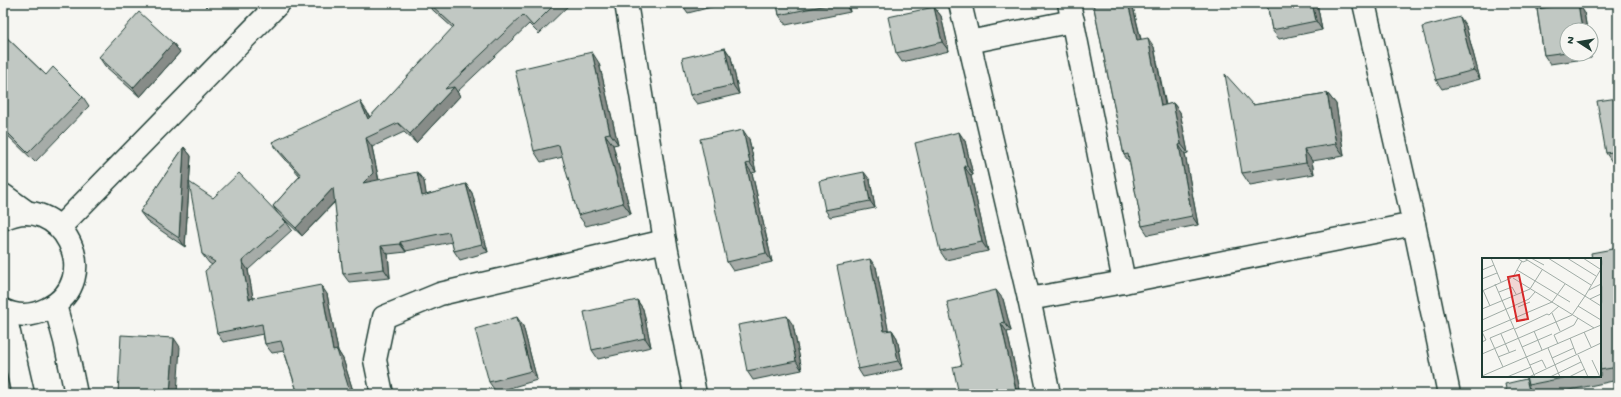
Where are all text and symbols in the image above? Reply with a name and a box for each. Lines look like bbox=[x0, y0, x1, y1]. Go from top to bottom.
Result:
north arrow bbox=[1559, 22, 1599, 62]
text: N bbox=[1565, 36, 1578, 45]
inset map bbox=[1482, 258, 1601, 377]

